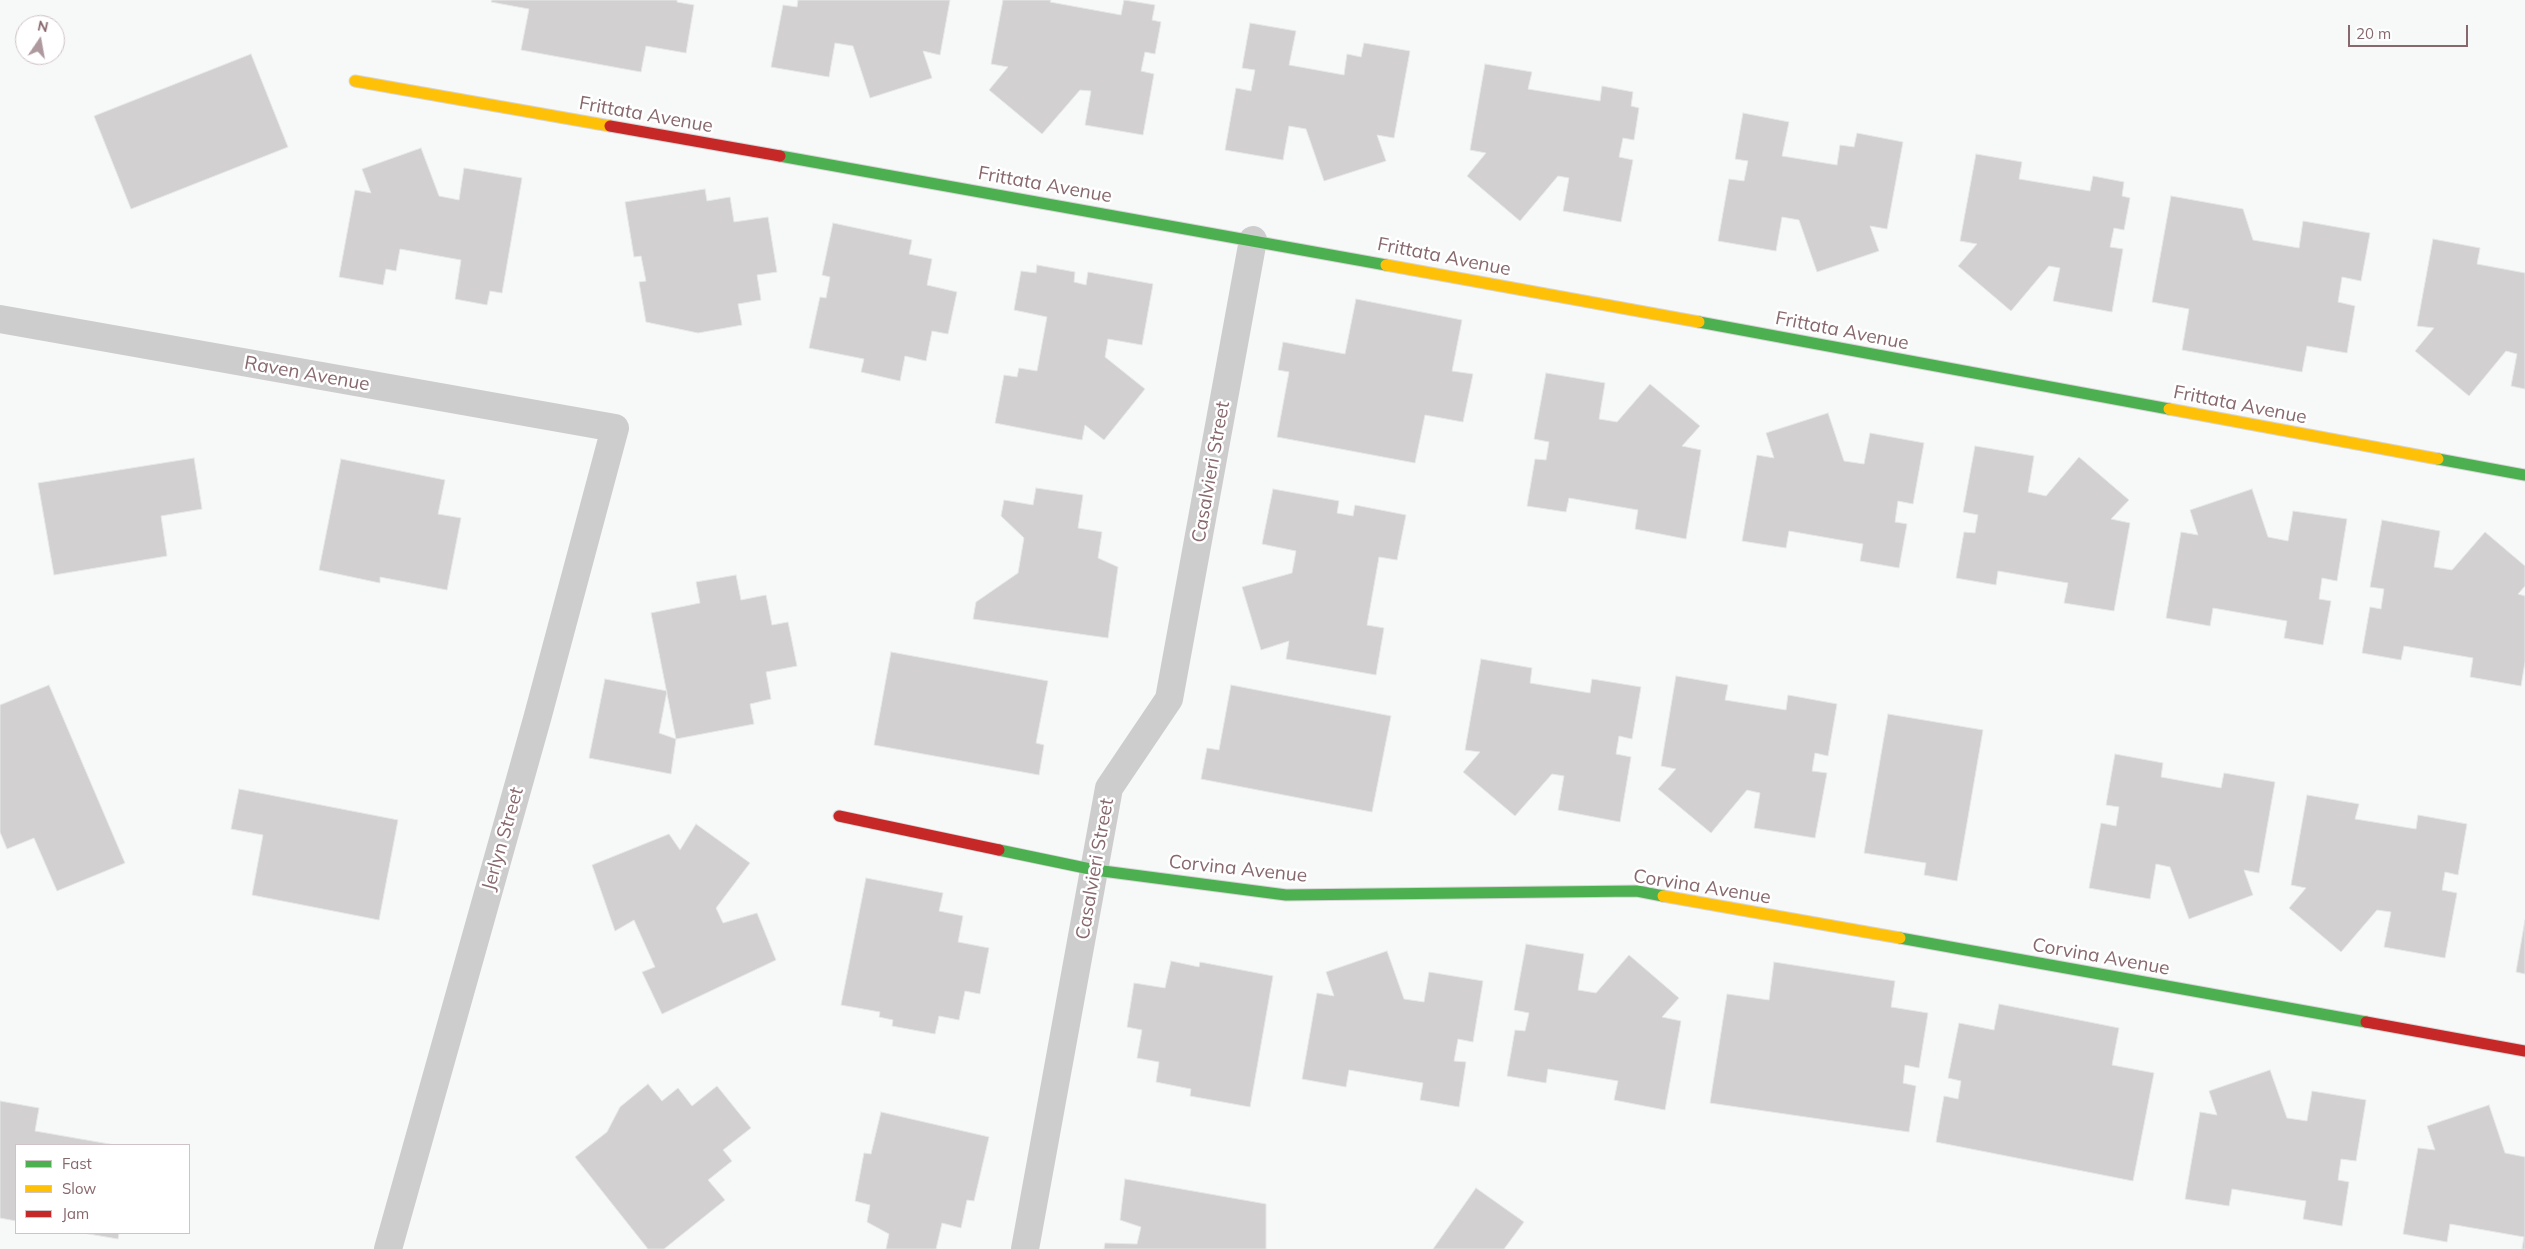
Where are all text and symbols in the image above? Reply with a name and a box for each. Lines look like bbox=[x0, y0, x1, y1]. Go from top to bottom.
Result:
north arrow bbox=[15, 15, 65, 65]
scale bar bbox=[2350, 15, 2470, 47]
text: N bbox=[36, 16, 50, 36]
text: 20 m bbox=[2356, 24, 2391, 43]
street label: Frittata Avenue bbox=[577, 92, 715, 138]
street label: Frittata Avenue bbox=[976, 162, 1114, 208]
street label: Frittata Avenue bbox=[1375, 233, 1513, 281]
street label: Frittata Avenue bbox=[1773, 307, 1911, 355]
street label: Raven Avenue bbox=[242, 352, 372, 396]
street label: Frittata Avenue bbox=[2171, 381, 2309, 429]
street label: Casalvieri Street bbox=[1187, 399, 1235, 545]
street label: Jerlyn Street bbox=[477, 785, 529, 893]
street label: Casalvieri Street bbox=[1071, 796, 1119, 942]
street label: Corvina Avenue bbox=[1168, 850, 1308, 888]
street label: Corvina Avenue bbox=[1632, 865, 1772, 909]
street label: Corvina Avenue bbox=[2031, 934, 2171, 980]
legend bbox=[15, 1144, 190, 1234]
text: Fast bbox=[62, 1154, 92, 1173]
text: Slow bbox=[62, 1179, 96, 1198]
text: Jam bbox=[62, 1204, 89, 1223]

